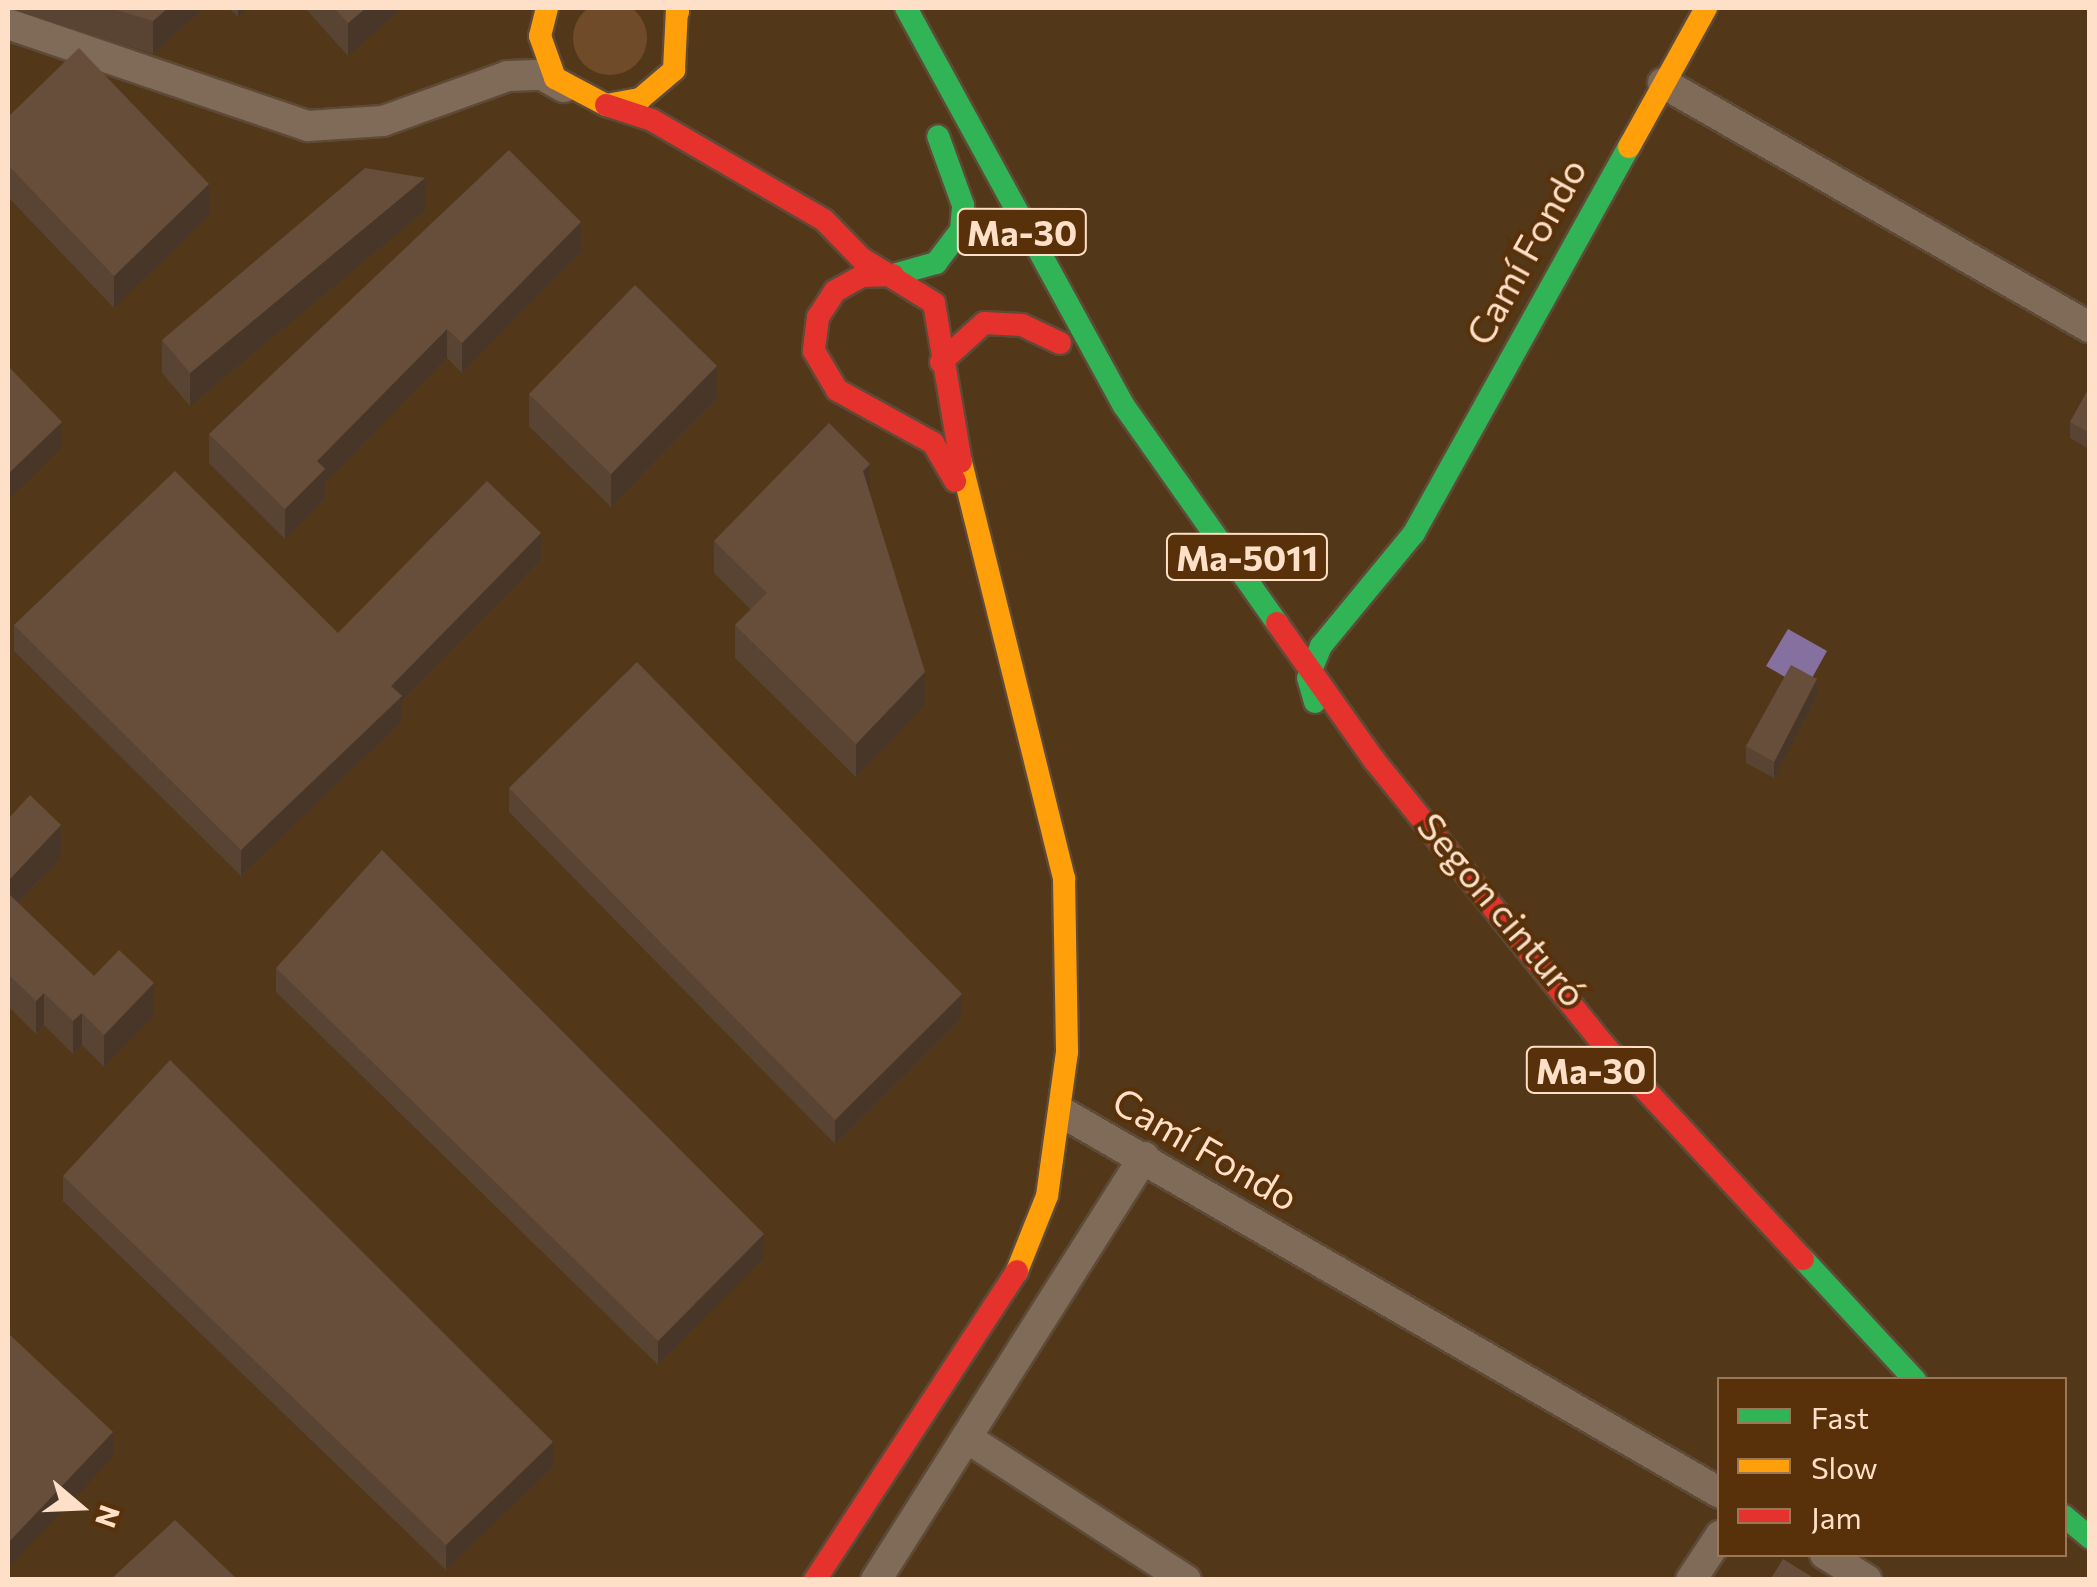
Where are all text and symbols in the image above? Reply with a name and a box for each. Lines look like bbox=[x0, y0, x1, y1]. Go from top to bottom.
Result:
street label: Camí Fondo bbox=[1455, 150, 1595, 352]
road number: Ma-30 bbox=[954, 202, 1090, 262]
road number: Ma-5011 bbox=[1164, 527, 1330, 587]
street label: Segon cinturó bbox=[1409, 803, 1597, 1015]
road number: Ma-30 bbox=[1524, 1040, 1658, 1100]
street label: Camí Fondo bbox=[1105, 1077, 1307, 1219]
legend bbox=[1717, 1377, 2067, 1557]
text: Fast bbox=[1811, 1398, 1869, 1435]
text: Slow bbox=[1811, 1448, 1878, 1485]
north arrow bbox=[30, 1457, 130, 1557]
text: Jam bbox=[1811, 1498, 1862, 1535]
text: N bbox=[89, 1501, 128, 1532]

